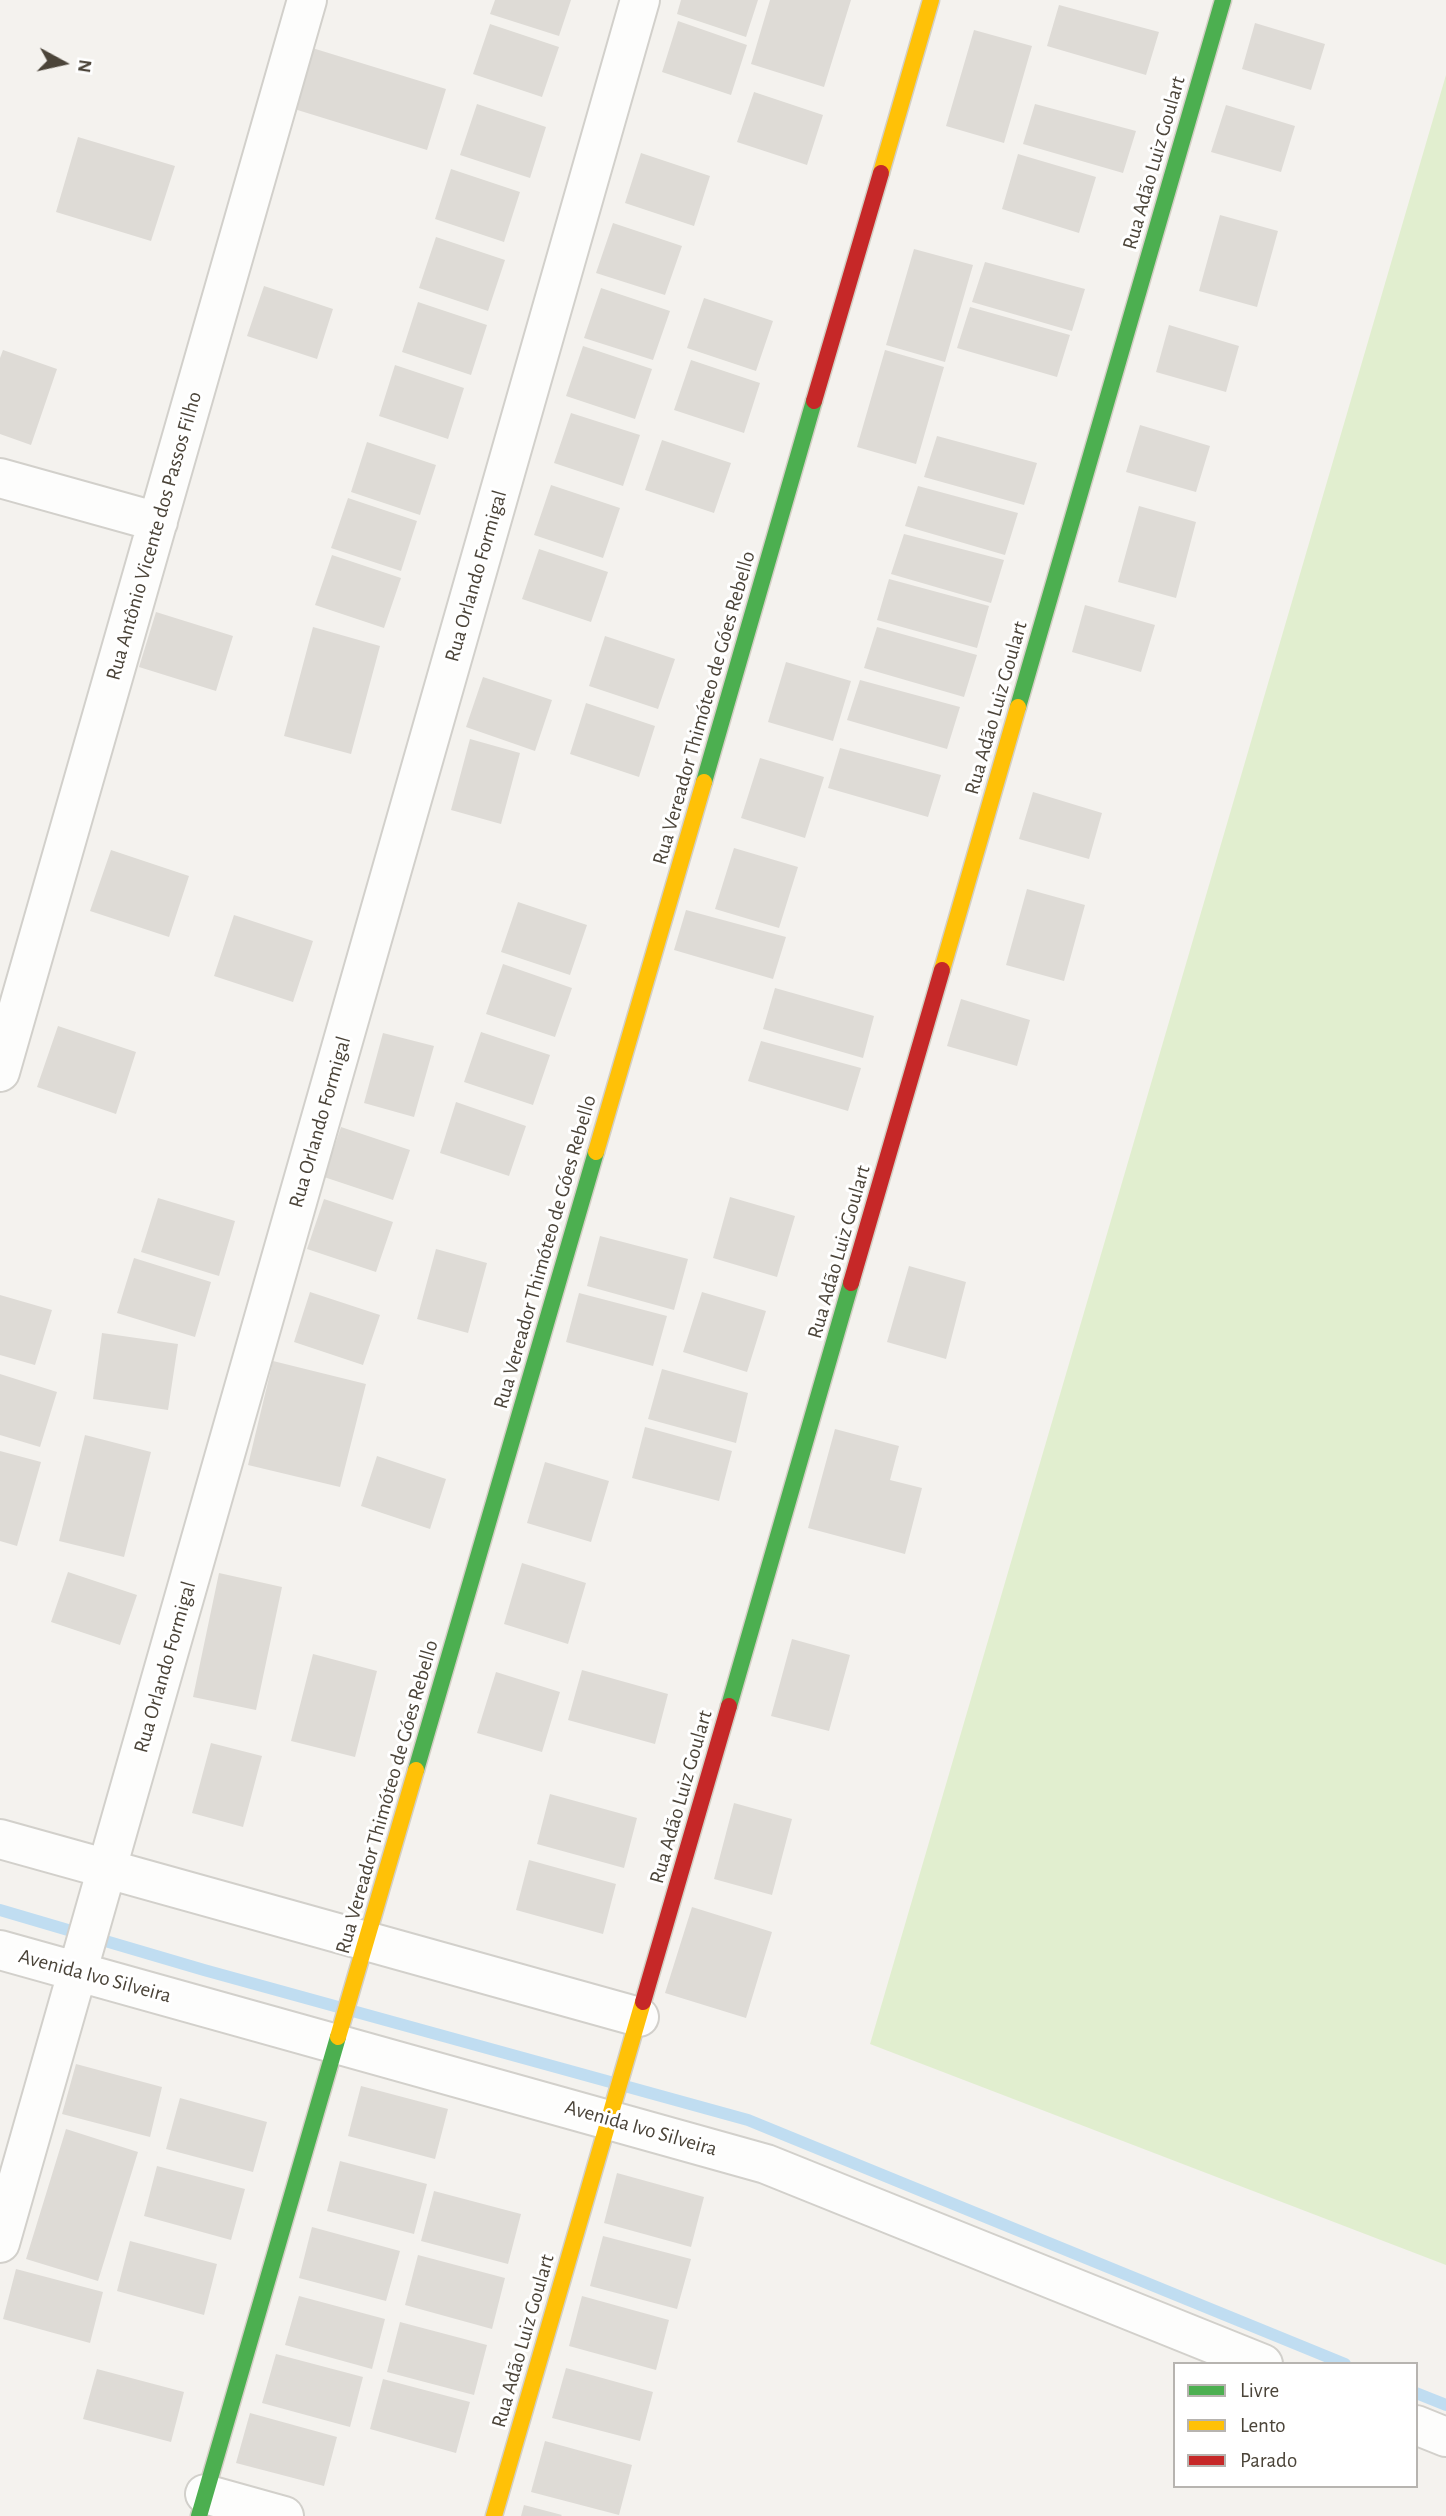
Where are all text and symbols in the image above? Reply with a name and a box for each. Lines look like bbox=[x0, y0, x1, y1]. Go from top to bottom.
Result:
north arrow bbox=[28, 28, 98, 98]
text: N bbox=[74, 58, 95, 74]
street label: Rua Adão Luiz Goulart bbox=[1117, 73, 1191, 253]
street label: Rua Antônio Vicente dos Passos Filho bbox=[101, 389, 207, 683]
street label: Rua Orlando Formigal bbox=[439, 487, 513, 665]
street label: Rua Vereador Thimóteo de Góes Rebello bbox=[647, 548, 761, 868]
street label: Rua Adão Luiz Goulart bbox=[959, 618, 1033, 798]
street label: Rua Orlando Formigal bbox=[283, 1033, 357, 1211]
street label: Rua Vereador Thimóteo de Góes Rebello bbox=[488, 1092, 602, 1412]
street label: Rua Adão Luiz Goulart bbox=[802, 1162, 876, 1342]
street label: Rua Orlando Formigal bbox=[128, 1578, 202, 1756]
street label: Rua Vereador Thimóteo de Góes Rebello bbox=[330, 1637, 444, 1957]
street label: Rua Adão Luiz Goulart bbox=[644, 1707, 718, 1887]
street label: Avenida Ivo Silveira bbox=[16, 1943, 174, 2009]
street label: Avenida Ivo Silveira bbox=[562, 2094, 720, 2162]
street label: Rua Adão Luiz Goulart bbox=[486, 2251, 560, 2431]
legend bbox=[1173, 2362, 1418, 2488]
text: Livre bbox=[1240, 2380, 1279, 2401]
text: Lento bbox=[1240, 2415, 1286, 2436]
text: Parado bbox=[1240, 2450, 1297, 2471]

